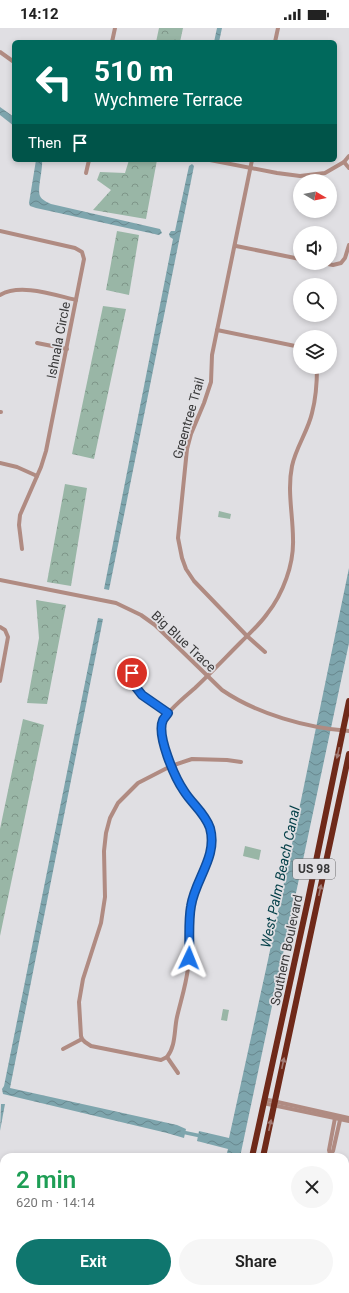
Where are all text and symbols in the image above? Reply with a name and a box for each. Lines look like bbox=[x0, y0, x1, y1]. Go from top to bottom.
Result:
text: 14:12 bbox=[20, 5, 59, 23]
text: 510 m bbox=[94, 55, 173, 88]
icon: left bbox=[28, 56, 80, 108]
text: Wychmere Terrace bbox=[94, 89, 243, 110]
icon: arrive bbox=[69, 132, 91, 154]
text: Then bbox=[28, 134, 61, 152]
north arrow bbox=[293, 174, 337, 218]
map controls bbox=[293, 174, 337, 374]
button: sound bbox=[293, 226, 337, 270]
button: search bbox=[293, 278, 337, 322]
street label: Ishnala Circle bbox=[44, 300, 73, 380]
button: layers bbox=[293, 330, 337, 374]
street label: Greentree Trail bbox=[170, 376, 207, 461]
street label: Big Blue Trace bbox=[148, 608, 219, 675]
pin bbox=[115, 656, 149, 690]
icon: arrive bbox=[121, 662, 143, 684]
one-way arrow bbox=[335, 747, 341, 759]
water label: West Palm Beach Canal bbox=[257, 804, 303, 949]
road number: US 98 bbox=[293, 859, 335, 879]
one-way arrow bbox=[318, 884, 324, 896]
street label: Southern Boulevard bbox=[267, 893, 306, 1007]
position arrow bbox=[168, 937, 210, 979]
one-way arrow bbox=[281, 1056, 287, 1069]
one-way arrow bbox=[267, 1119, 273, 1132]
text: 2 min bbox=[16, 1166, 76, 1194]
button: close bbox=[291, 1166, 333, 1208]
text: 620 m · 14:14 bbox=[16, 1195, 95, 1210]
button: Exit bbox=[16, 1239, 171, 1285]
button: Share bbox=[179, 1239, 333, 1285]

